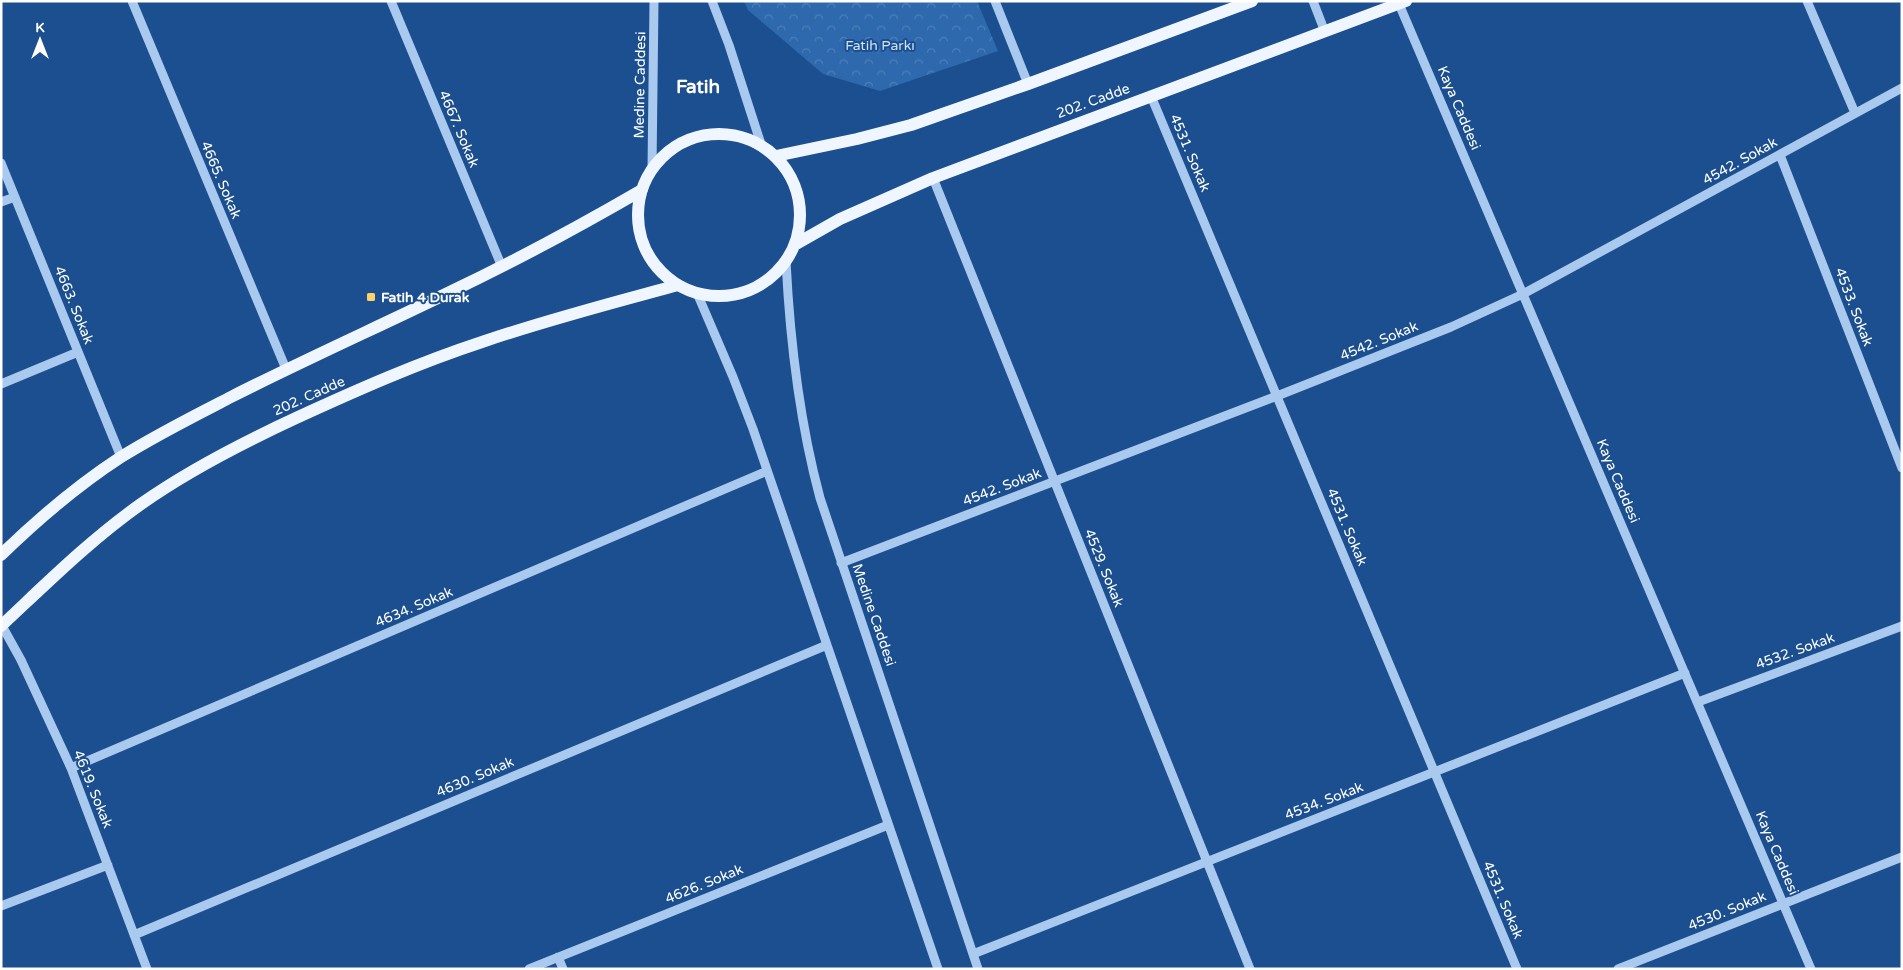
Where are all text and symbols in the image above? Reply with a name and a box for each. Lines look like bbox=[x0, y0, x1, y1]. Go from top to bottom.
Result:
north arrow bbox=[15, 15, 65, 65]
text: K bbox=[35, 19, 45, 36]
street label: Medine Caddesi bbox=[631, 31, 649, 139]
park label: Fatih Parkı bbox=[845, 37, 915, 54]
street label: Kaya Caddesi bbox=[1434, 64, 1484, 152]
district label: Fatih bbox=[676, 76, 720, 98]
street label: 202. Cadde bbox=[1054, 80, 1132, 122]
street label: 4667. Sokak bbox=[435, 88, 483, 170]
street label: 4531. Sokak bbox=[1166, 112, 1214, 195]
street label: 4542. Sokak bbox=[1700, 133, 1781, 188]
street label: 4665. Sokak bbox=[197, 139, 245, 222]
street label: 4663. Sokak bbox=[51, 264, 97, 347]
street label: 4533. Sokak bbox=[1831, 265, 1877, 349]
place label: Fatih 4 Durak bbox=[381, 289, 470, 306]
marker: Fatih 4 Durak bbox=[365, 291, 377, 303]
street label: 4542. Sokak bbox=[1338, 318, 1421, 364]
street label: 202. Cadde bbox=[270, 373, 348, 419]
street label: Kaya Caddesi bbox=[1593, 437, 1643, 525]
street label: 4542. Sokak bbox=[960, 464, 1044, 510]
street label: 4531. Sokak bbox=[1323, 486, 1371, 569]
street label: 4529. Sokak bbox=[1081, 527, 1127, 610]
street label: Medine Caddesi bbox=[849, 562, 899, 668]
street label: 4634. Sokak bbox=[373, 583, 456, 631]
street label: 4532. Sokak bbox=[1753, 629, 1837, 673]
street label: 4619. Sokak bbox=[70, 748, 116, 831]
street label: 4630. Sokak bbox=[434, 753, 517, 801]
street label: 4534. Sokak bbox=[1282, 778, 1366, 824]
street label: Kaya Caddesi bbox=[1752, 809, 1802, 897]
street label: 4531. Sokak bbox=[1479, 859, 1527, 942]
street label: 4626. Sokak bbox=[663, 861, 746, 907]
street label: 4530. Sokak bbox=[1686, 888, 1769, 934]

